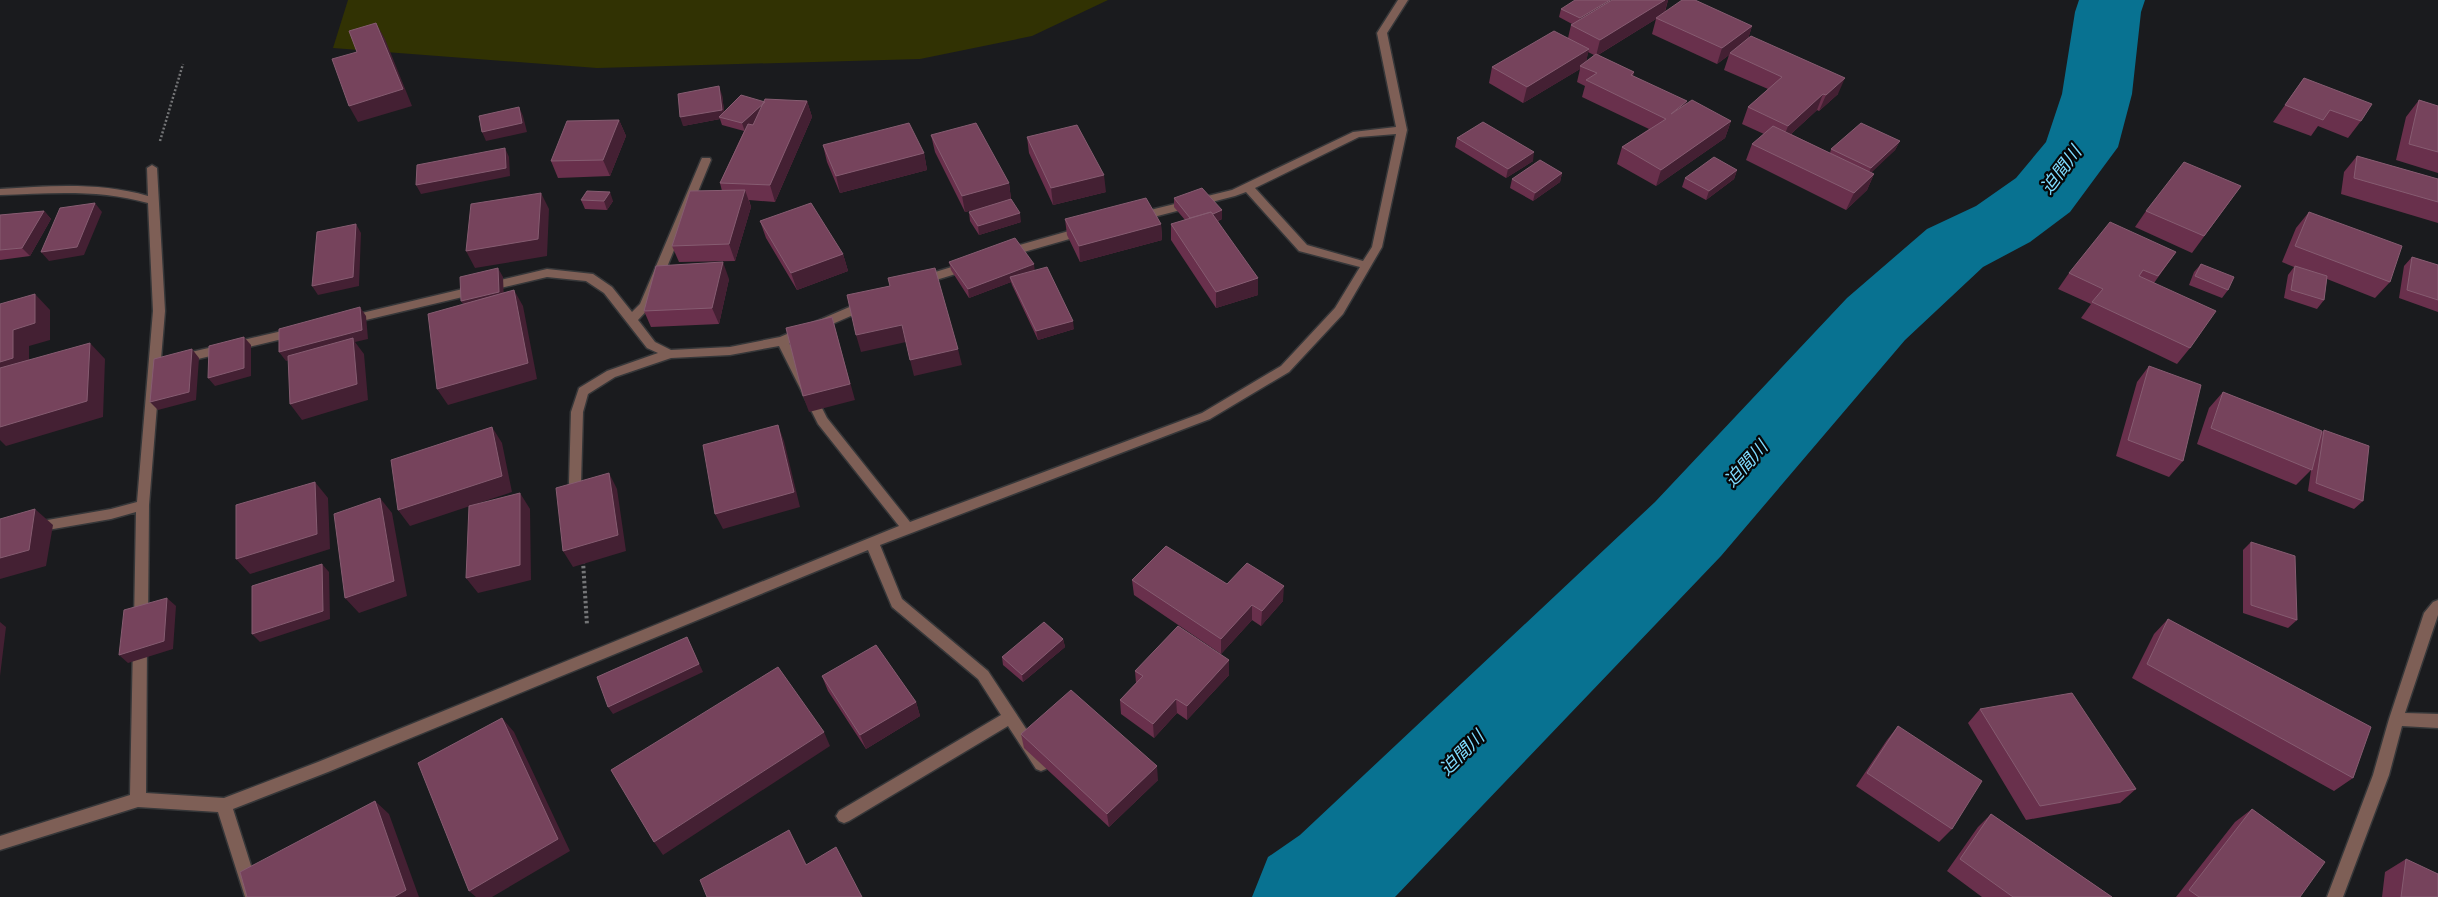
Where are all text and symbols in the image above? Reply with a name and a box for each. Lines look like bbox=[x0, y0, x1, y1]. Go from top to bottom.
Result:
water label: 迫間川 bbox=[2034, 139, 2087, 198]
water label: 迫間川 bbox=[1718, 434, 1774, 491]
water label: 迫間川 bbox=[1434, 723, 1490, 780]

